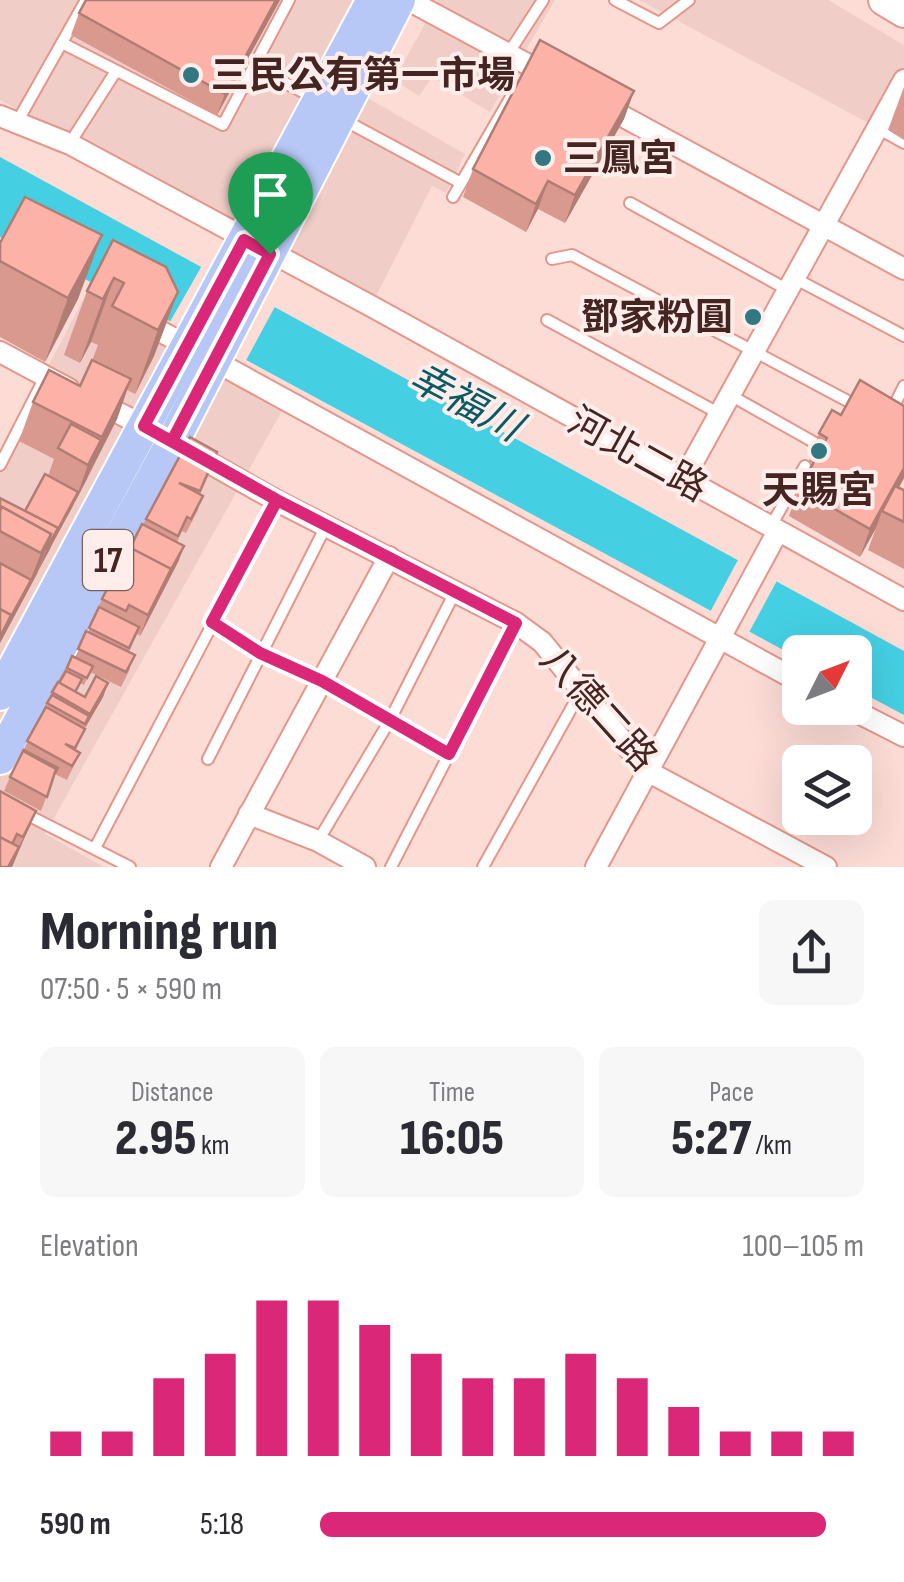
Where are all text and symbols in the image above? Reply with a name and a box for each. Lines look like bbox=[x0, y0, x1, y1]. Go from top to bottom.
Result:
place label: 三民公有第一市場 bbox=[211, 54, 515, 99]
marker: 三民公有第一市場 bbox=[180, 64, 202, 86]
place label: 三鳳宮 bbox=[563, 137, 677, 182]
marker: 三鳳宮 bbox=[532, 147, 554, 169]
pin bbox=[228, 152, 313, 255]
icon: arrive bbox=[243, 167, 298, 222]
place label: 鄧家粉圓 bbox=[581, 296, 733, 341]
marker: 鄧家粉圓 bbox=[742, 306, 764, 328]
water label: 幸福川 bbox=[401, 353, 533, 454]
street label: 河北二路 bbox=[560, 399, 715, 512]
marker: 天賜宮 bbox=[808, 440, 830, 462]
place label: 天賜宮 bbox=[762, 469, 876, 514]
road number: 17 bbox=[83, 530, 133, 590]
north arrow bbox=[782, 635, 872, 725]
map controls bbox=[782, 635, 872, 835]
street label: 八德二路 bbox=[530, 637, 665, 781]
button: layers bbox=[782, 745, 872, 835]
text: Morning run bbox=[40, 899, 278, 966]
button: share bbox=[759, 900, 864, 1005]
text: 07:50 · 5 × 590 m bbox=[40, 970, 222, 1009]
text: Distance bbox=[131, 1076, 214, 1109]
text: Time bbox=[429, 1076, 475, 1109]
text: Pace bbox=[709, 1076, 754, 1109]
text: 2.95 bbox=[115, 1109, 196, 1169]
text: 16:05 bbox=[400, 1109, 504, 1169]
text: 5:27 bbox=[671, 1109, 751, 1169]
text: km bbox=[196, 1129, 230, 1162]
text: /km bbox=[751, 1129, 792, 1162]
text: Elevation bbox=[40, 1227, 139, 1266]
text: 100–105 m bbox=[742, 1227, 864, 1266]
text: 590 m bbox=[40, 1505, 111, 1544]
text: 5:18 bbox=[200, 1505, 244, 1544]

